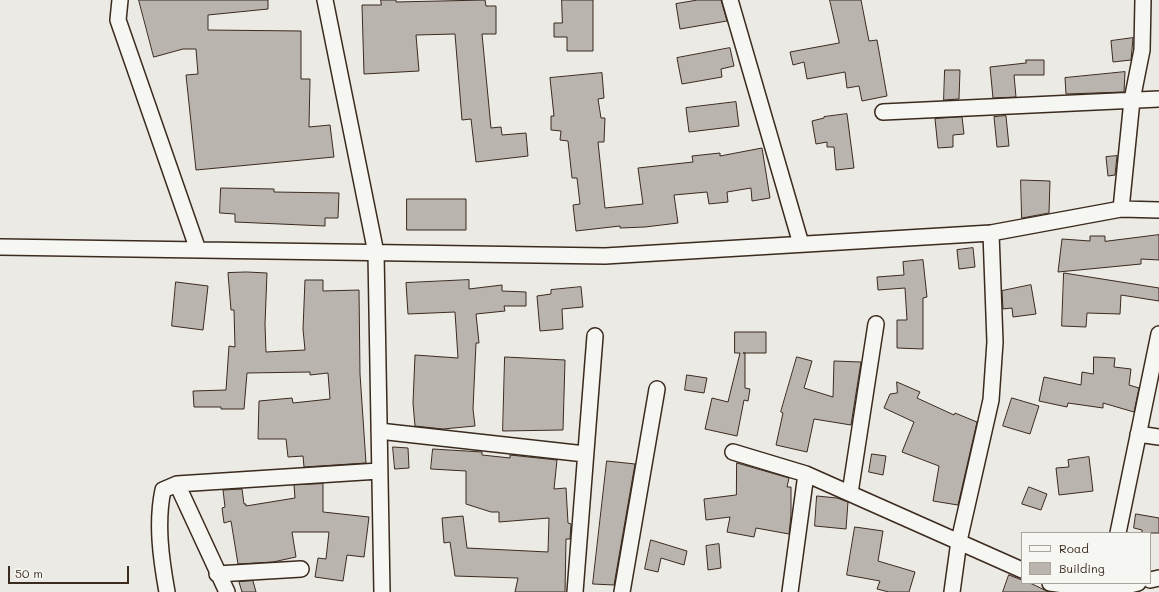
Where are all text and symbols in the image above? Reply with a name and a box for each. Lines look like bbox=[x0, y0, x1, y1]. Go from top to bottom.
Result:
legend bbox=[1021, 532, 1151, 584]
text: Road bbox=[1059, 540, 1089, 556]
scale bar bbox=[10, 558, 131, 584]
text: Building bbox=[1059, 560, 1105, 576]
text: 50 m bbox=[15, 565, 43, 581]

